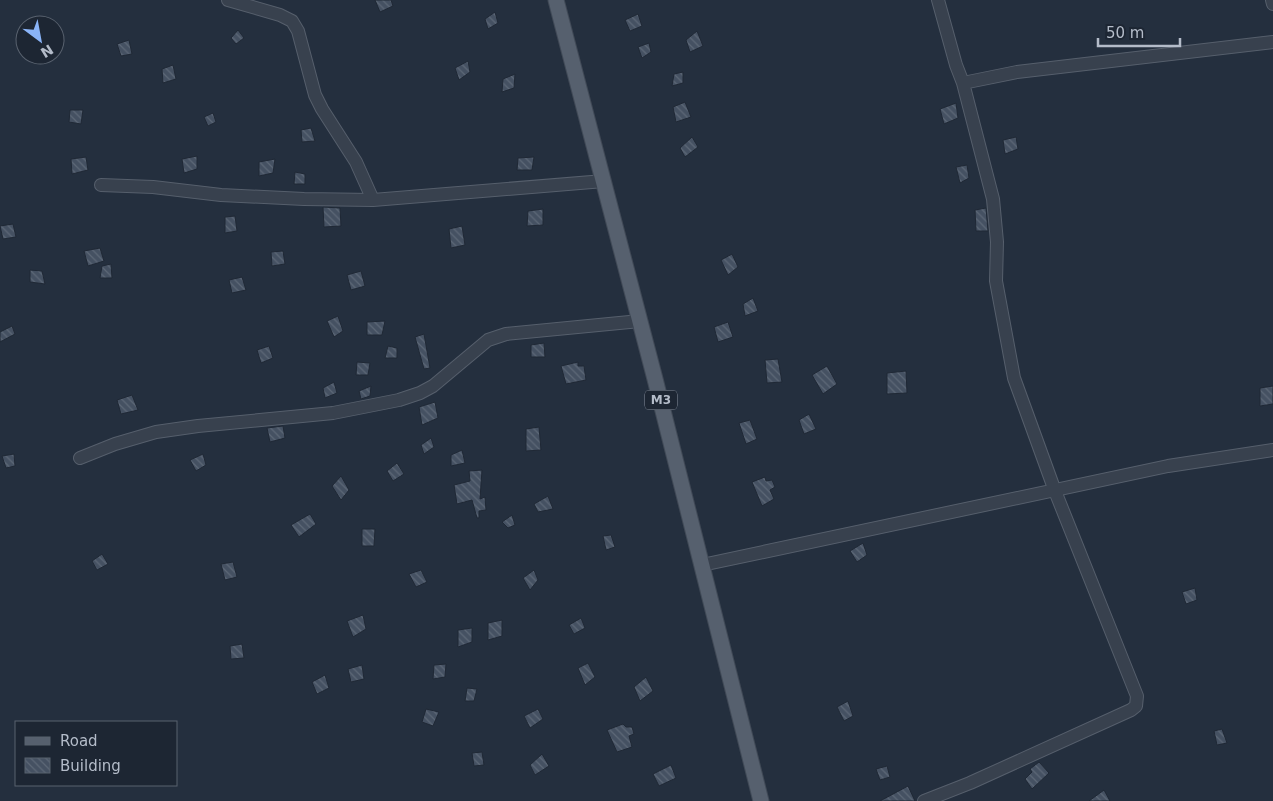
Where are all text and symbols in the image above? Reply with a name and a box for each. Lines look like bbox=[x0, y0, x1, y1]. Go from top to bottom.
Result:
north arrow bbox=[15, 15, 65, 65]
scale bar bbox=[1098, 15, 1180, 47]
text: 50 m bbox=[1106, 24, 1144, 42]
text: N bbox=[38, 41, 56, 61]
road number: M3 bbox=[645, 390, 677, 410]
legend bbox=[15, 721, 178, 786]
text: Road bbox=[60, 732, 98, 750]
text: Building bbox=[60, 757, 121, 775]

